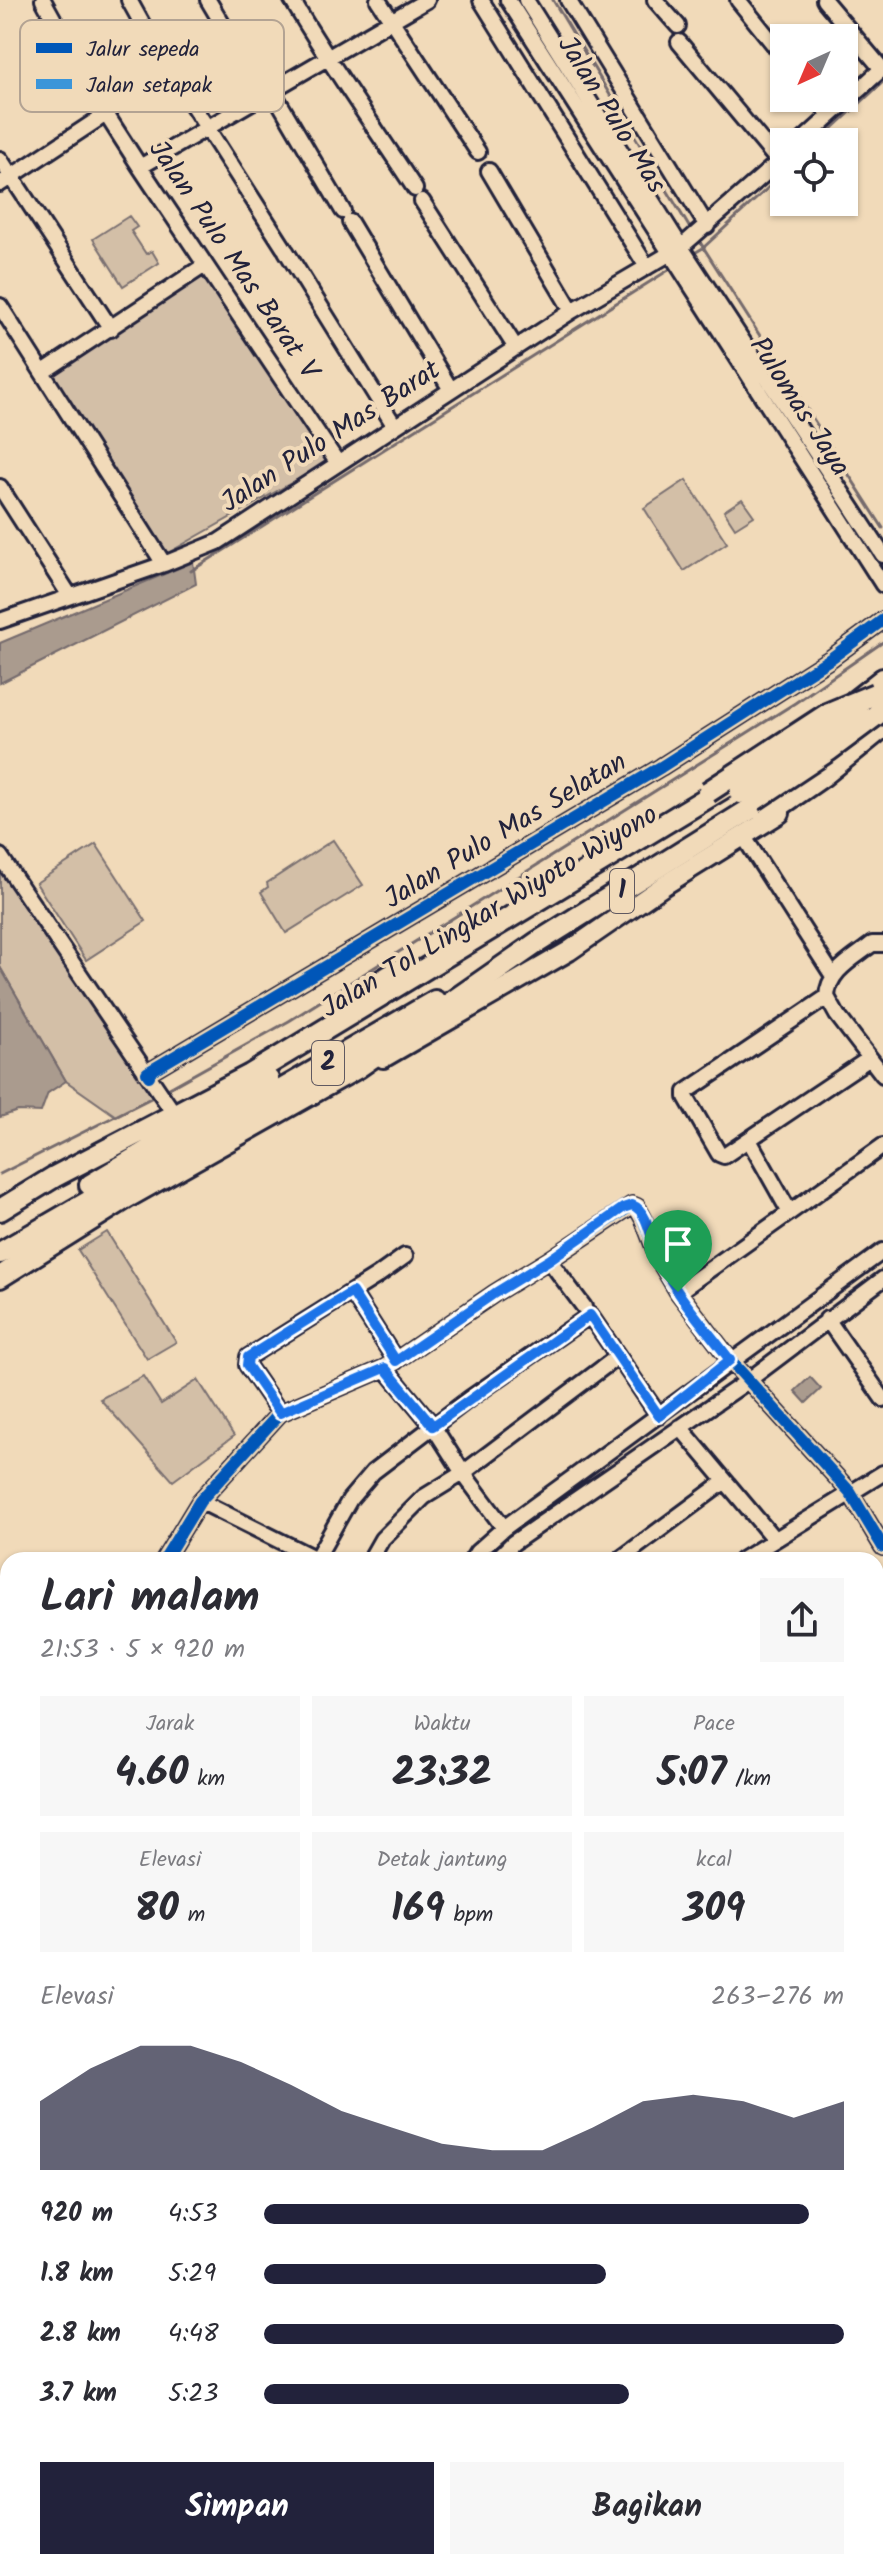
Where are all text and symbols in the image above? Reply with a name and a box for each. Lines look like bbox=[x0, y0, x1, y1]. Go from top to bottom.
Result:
legend bbox=[20, 20, 284, 112]
north arrow bbox=[770, 24, 858, 112]
map controls bbox=[770, 24, 858, 216]
street label: Jalan Pulo Mas bbox=[544, 27, 678, 203]
text: Jalur sepeda bbox=[86, 33, 200, 68]
text: Jalan setapak bbox=[86, 69, 213, 104]
button: locate bbox=[770, 128, 858, 216]
street label: Jalan Pulo Mas Barat V bbox=[136, 131, 331, 391]
street label: Pulomas Jaya bbox=[737, 328, 861, 486]
street label: Jalan Pulo Mas Barat bbox=[212, 348, 451, 525]
street label: Jalan Pulo Mas Selatan bbox=[376, 740, 636, 922]
street label: Jalan Tol Lingkar Wiyoto Wiyono bbox=[313, 793, 667, 1031]
road number: 1 bbox=[610, 869, 634, 913]
road number: 2 bbox=[312, 1041, 344, 1085]
pin bbox=[644, 1210, 712, 1292]
icon: arrive bbox=[656, 1222, 700, 1266]
text: Lari malam bbox=[40, 1564, 259, 1634]
button: share bbox=[760, 1578, 844, 1662]
text: 21:53 · 5 × 920 m bbox=[40, 1629, 245, 1671]
text: Jarak bbox=[146, 1707, 194, 1742]
text: Waktu bbox=[414, 1707, 470, 1742]
text: Pace bbox=[693, 1707, 735, 1742]
text: 4.60 bbox=[115, 1742, 188, 1806]
text: 23:32 bbox=[392, 1742, 492, 1806]
text: 5:07 bbox=[657, 1742, 727, 1806]
text: km bbox=[188, 1762, 225, 1797]
text: /km bbox=[727, 1762, 771, 1797]
text: Elevasi bbox=[139, 1843, 201, 1878]
text: Detak jantung bbox=[377, 1843, 507, 1878]
text: kcal bbox=[696, 1843, 732, 1878]
text: 80 bbox=[135, 1878, 179, 1942]
text: 169 bbox=[391, 1878, 445, 1942]
text: 309 bbox=[683, 1878, 745, 1942]
text: m bbox=[179, 1898, 205, 1933]
text: bpm bbox=[445, 1898, 493, 1933]
text: Elevasi bbox=[40, 1976, 114, 2018]
text: 263–276 m bbox=[711, 1976, 844, 2018]
text: 920 m bbox=[40, 2193, 113, 2235]
text: 4:53 bbox=[168, 2193, 218, 2235]
text: 1.8 km bbox=[40, 2253, 113, 2295]
text: 5:29 bbox=[168, 2253, 216, 2295]
text: 2.8 km bbox=[40, 2313, 121, 2355]
text: 4:48 bbox=[168, 2313, 219, 2355]
text: 3.7 km bbox=[40, 2373, 117, 2415]
text: 5:23 bbox=[168, 2373, 218, 2415]
button: Simpan bbox=[40, 2462, 434, 2554]
button: Bagikan bbox=[450, 2462, 844, 2554]

